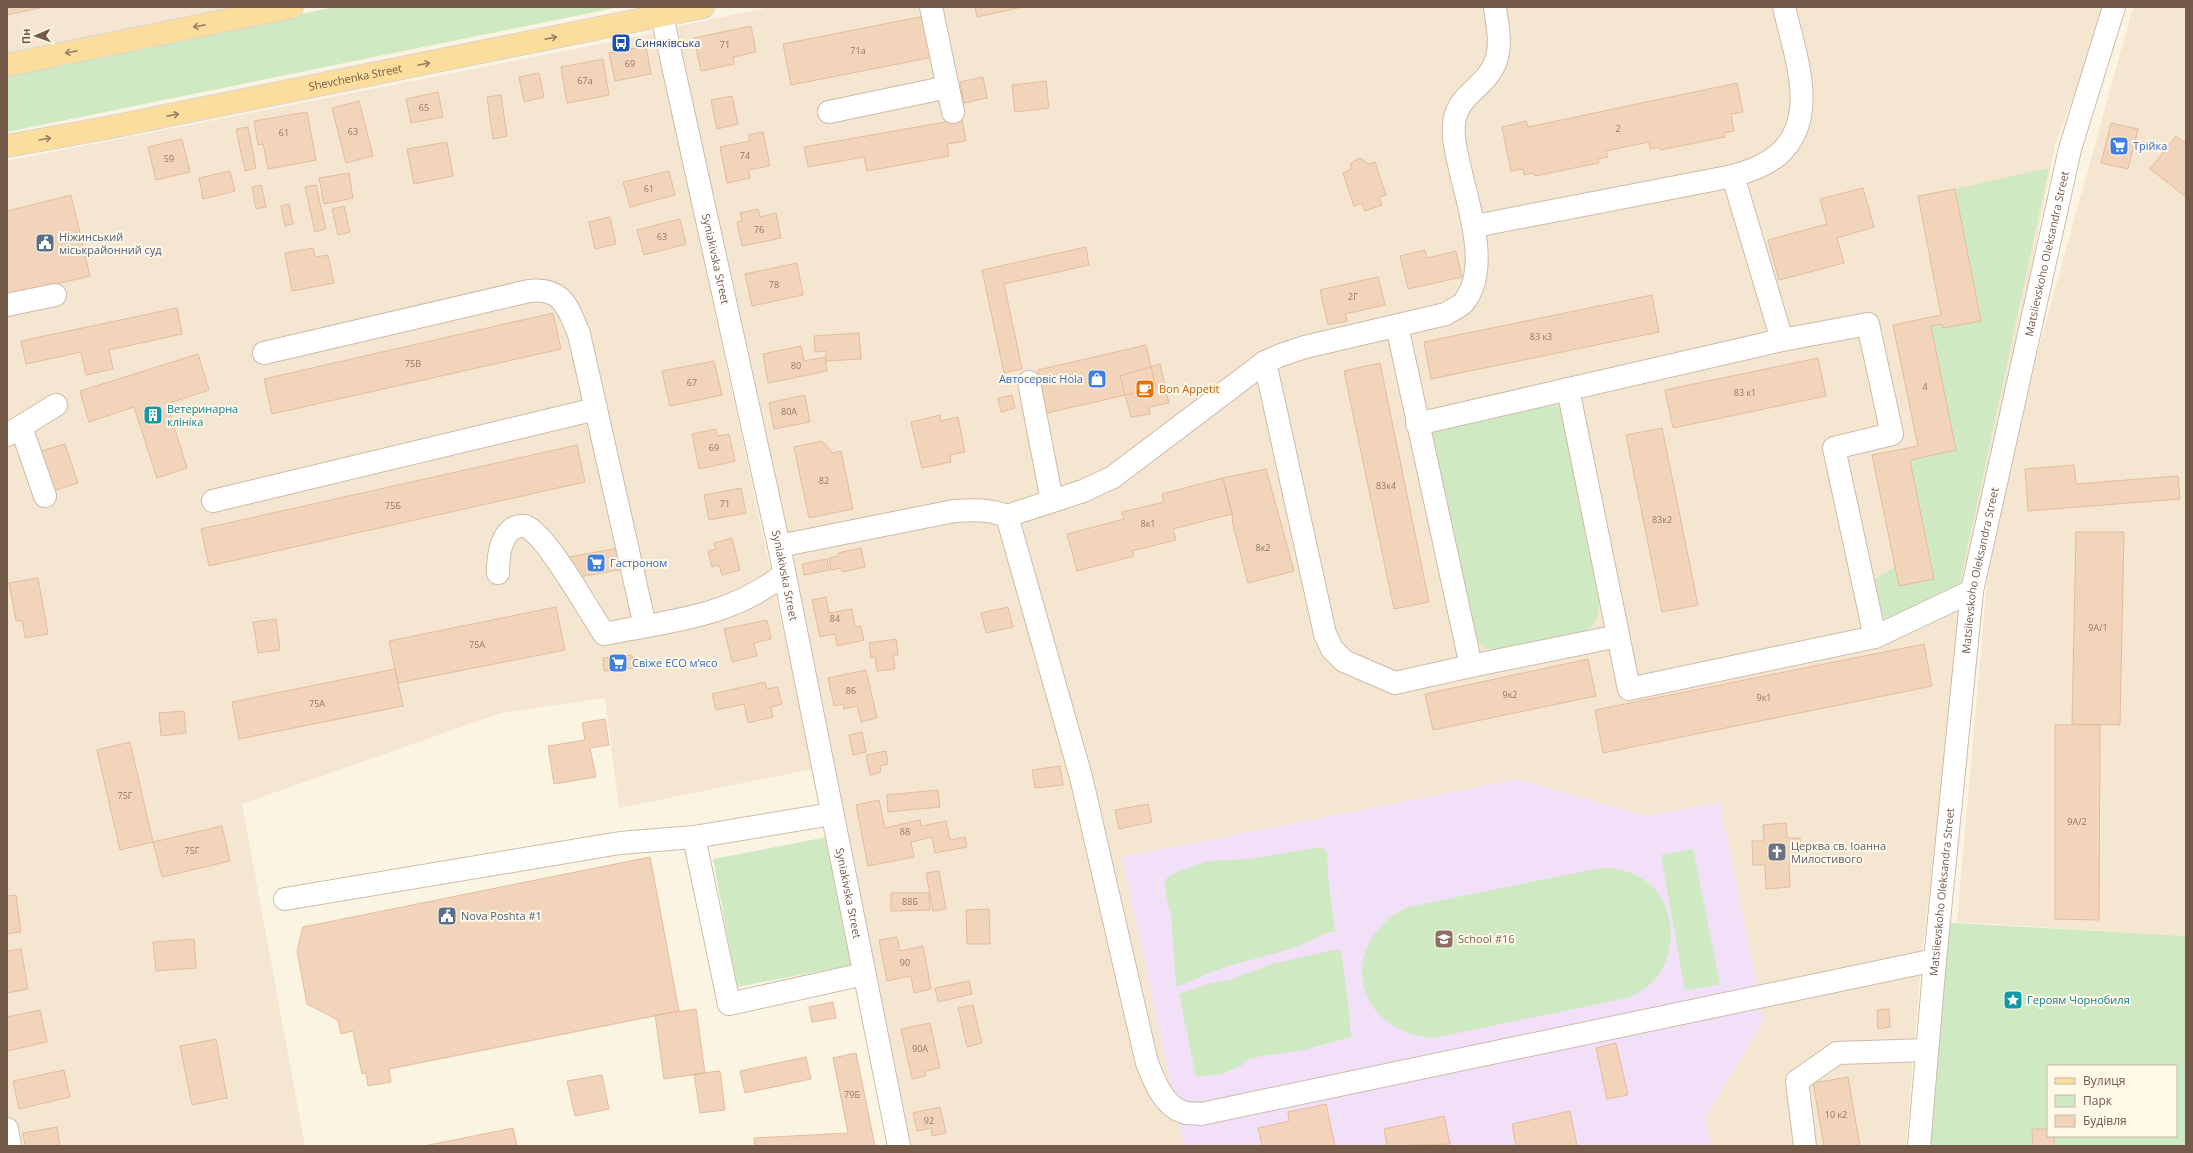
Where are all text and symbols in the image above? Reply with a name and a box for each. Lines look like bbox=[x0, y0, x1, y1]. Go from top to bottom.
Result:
north arrow bbox=[16, 16, 56, 56]
one-way arrow bbox=[192, 22, 205, 30]
text: Пн bbox=[18, 28, 33, 44]
bus stop icon: Синяківська bbox=[610, 32, 632, 54]
one-way arrow bbox=[545, 33, 558, 41]
place label: Синяківська bbox=[635, 35, 700, 50]
house number: 71 bbox=[720, 38, 730, 51]
house number: 71а bbox=[850, 44, 866, 57]
one-way arrow bbox=[65, 48, 78, 56]
house number: 69 bbox=[625, 57, 635, 70]
one-way arrow bbox=[417, 59, 430, 67]
street label: Shevchenka Street bbox=[307, 60, 403, 94]
house number: 67а bbox=[577, 74, 593, 87]
house number: 65 bbox=[419, 101, 429, 114]
one-way arrow bbox=[166, 110, 179, 118]
house number: 2 bbox=[1615, 122, 1621, 135]
house number: 63 bbox=[348, 125, 358, 138]
house number: 61 bbox=[279, 126, 289, 139]
one-way arrow bbox=[39, 135, 52, 143]
supermarket icon: Трійка bbox=[2108, 135, 2130, 157]
place label: Трійка bbox=[2133, 138, 2167, 153]
house number: 74 bbox=[740, 149, 750, 162]
house number: 59 bbox=[164, 152, 174, 165]
street label: Matsiievskoho Oleksandra Street bbox=[2021, 170, 2072, 338]
house number: 61 bbox=[644, 182, 654, 195]
street label: Syniakivska Street bbox=[699, 212, 733, 305]
house number: 76 bbox=[754, 223, 764, 236]
place label: Ніжинський міськрайонний суд bbox=[59, 229, 162, 257]
house number: 63 bbox=[657, 230, 667, 243]
public building icon: Ніжинський міськрайонний суд bbox=[34, 232, 56, 254]
house number: 78 bbox=[769, 278, 779, 291]
house number: 2Г bbox=[1348, 290, 1358, 303]
house number: 83 к3 bbox=[1530, 330, 1552, 343]
house number: 75В bbox=[405, 357, 421, 370]
house number: 80 bbox=[791, 359, 801, 372]
shop icon: Автосервіс Hola bbox=[1086, 368, 1108, 390]
place label: Автосервіс Hola bbox=[999, 371, 1083, 386]
house number: 67 bbox=[687, 376, 697, 389]
cafe icon: Bon Appetit bbox=[1134, 378, 1156, 400]
house number: 4 bbox=[1922, 380, 1928, 393]
place label: Bon Appetit bbox=[1159, 381, 1220, 396]
house number: 83 к1 bbox=[1734, 386, 1756, 399]
place label: Ветеринарна клініка bbox=[167, 401, 238, 429]
building icon: Ветеринарна клініка bbox=[142, 404, 164, 426]
house number: 80А bbox=[781, 405, 797, 418]
house number: 69 bbox=[709, 441, 719, 454]
house number: 82 bbox=[819, 474, 829, 487]
house number: 83к4 bbox=[1376, 479, 1396, 492]
street label: Matsiievskoho Oleksandra Street bbox=[1958, 486, 2002, 654]
house number: 71 bbox=[720, 497, 730, 510]
house number: 75Б bbox=[385, 499, 401, 512]
house number: 83к2 bbox=[1652, 513, 1672, 526]
house number: 8к1 bbox=[1141, 517, 1155, 530]
street label: Syniakivska Street bbox=[769, 529, 802, 622]
house number: 8к2 bbox=[1256, 541, 1270, 554]
supermarket icon: Гастроном bbox=[585, 552, 607, 574]
place label: Гастроном bbox=[610, 555, 667, 570]
house number: 84 bbox=[830, 612, 840, 625]
house number: 9А/1 bbox=[2088, 621, 2108, 634]
house number: 75А bbox=[469, 638, 485, 651]
supermarket icon: Свіже ECO м’ясо bbox=[607, 652, 629, 674]
place label: Свіже ECO м’ясо bbox=[632, 655, 718, 670]
house number: 86 bbox=[846, 684, 856, 697]
house number: 9к2 bbox=[1503, 688, 1517, 701]
house number: 9к1 bbox=[1757, 691, 1771, 704]
house number: 75А bbox=[309, 697, 325, 710]
house number: 75Г bbox=[118, 789, 133, 802]
street label: Matsiievskoho Oleksandra Street bbox=[1926, 807, 1957, 977]
house number: 9А/2 bbox=[2067, 815, 2087, 828]
house number: 88 bbox=[900, 825, 910, 838]
place label: Церква св. Іоанна Милостивого bbox=[1791, 838, 1886, 866]
church icon: Церква св. Іоанна Милостивого bbox=[1766, 841, 1788, 863]
house number: 75Г bbox=[185, 844, 200, 857]
street label: Syniakivska Street bbox=[833, 846, 865, 940]
house number: 88Б bbox=[902, 895, 918, 908]
public building icon: Nova Poshta #1 bbox=[436, 905, 458, 927]
place label: Nova Poshta #1 bbox=[461, 908, 542, 923]
school or university icon: School #16 bbox=[1433, 928, 1455, 950]
place label: School #16 bbox=[1458, 931, 1515, 946]
house number: 90 bbox=[900, 956, 910, 969]
place icon: Героям Чорнобиля bbox=[2002, 989, 2024, 1011]
place label: Героям Чорнобиля bbox=[2027, 992, 2130, 1007]
house number: 90А bbox=[912, 1042, 928, 1055]
legend bbox=[2047, 1065, 2177, 1137]
text: Вулиця bbox=[2083, 1072, 2125, 1089]
house number: 79Б bbox=[844, 1088, 860, 1101]
text: Парк bbox=[2083, 1092, 2113, 1109]
house number: 10 к2 bbox=[1825, 1108, 1847, 1121]
text: Будівля bbox=[2083, 1112, 2127, 1129]
house number: 92 bbox=[924, 1114, 934, 1127]

